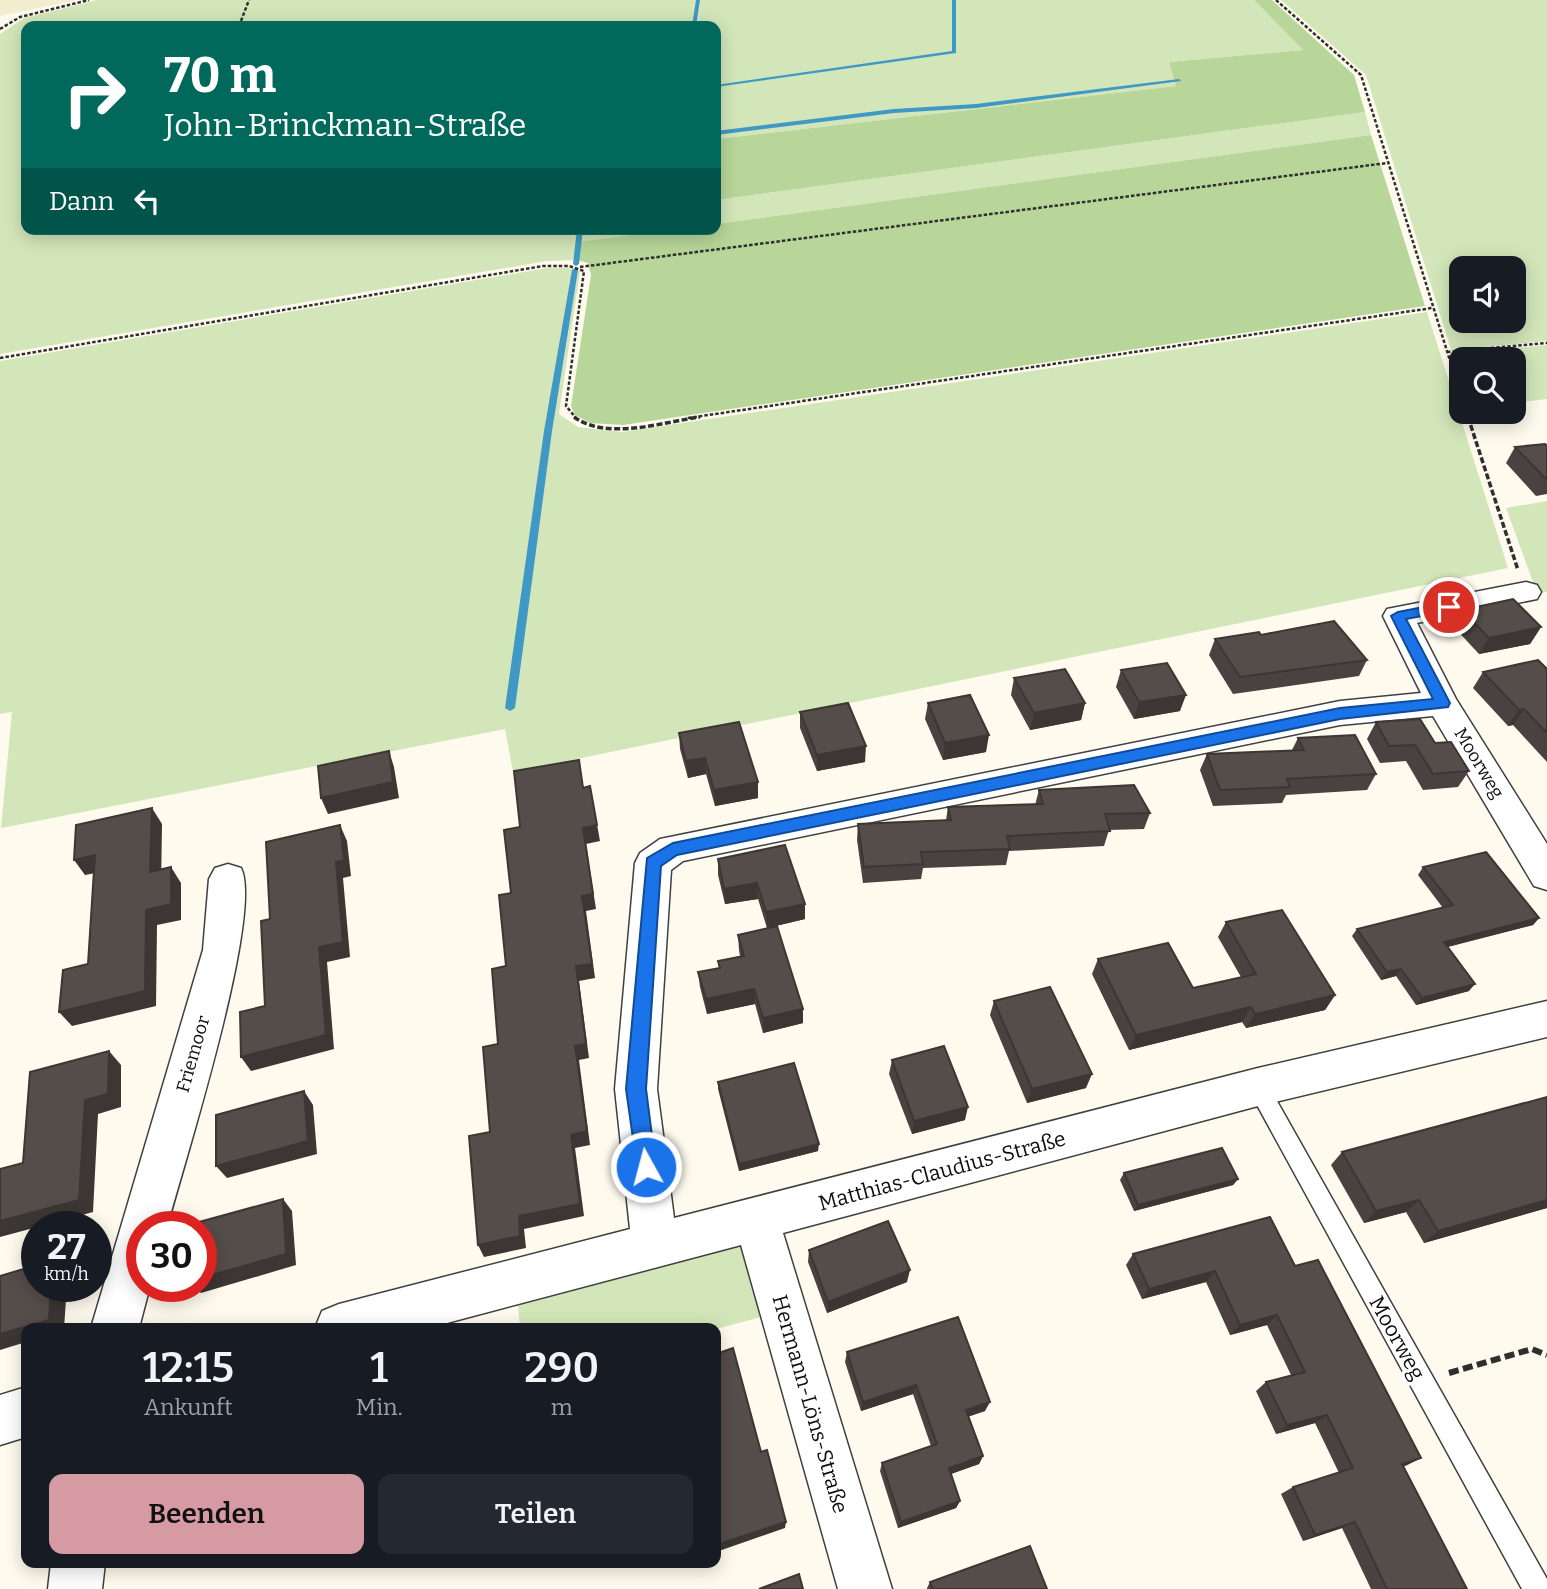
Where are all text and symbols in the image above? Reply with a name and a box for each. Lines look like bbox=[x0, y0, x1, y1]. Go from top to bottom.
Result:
text: 70 m bbox=[164, 46, 276, 105]
icon: right bbox=[49, 49, 140, 140]
text: John-Brinckman-Straße bbox=[164, 106, 526, 144]
icon: left bbox=[128, 182, 166, 220]
text: Dann bbox=[49, 186, 114, 217]
map controls bbox=[1449, 256, 1526, 424]
button: sound bbox=[1449, 256, 1526, 333]
button: search bbox=[1449, 347, 1526, 424]
pin bbox=[1419, 577, 1479, 637]
icon: arrive bbox=[1430, 588, 1468, 626]
street label: Moorweg bbox=[1449, 724, 1509, 802]
street label: Friemoor bbox=[172, 1013, 214, 1095]
street label: Matthias-Claudius-Straße bbox=[816, 1125, 1068, 1217]
position arrow bbox=[609, 1130, 683, 1204]
speed limit sign: 30 bbox=[126, 1211, 217, 1302]
text: 27 bbox=[47, 1226, 86, 1268]
text: km/h bbox=[44, 1263, 89, 1285]
street label: Hermann-Löns-Straße bbox=[766, 1292, 854, 1516]
street label: Moorweg bbox=[1363, 1292, 1431, 1385]
text: 12:15 bbox=[143, 1343, 234, 1393]
text: 1 bbox=[370, 1343, 388, 1393]
text: 290 bbox=[524, 1343, 599, 1393]
text: Ankunft bbox=[144, 1393, 233, 1421]
text: Min. bbox=[356, 1393, 403, 1421]
text: m bbox=[551, 1393, 573, 1421]
button: Beenden bbox=[49, 1474, 364, 1554]
button: Teilen bbox=[378, 1474, 693, 1554]

